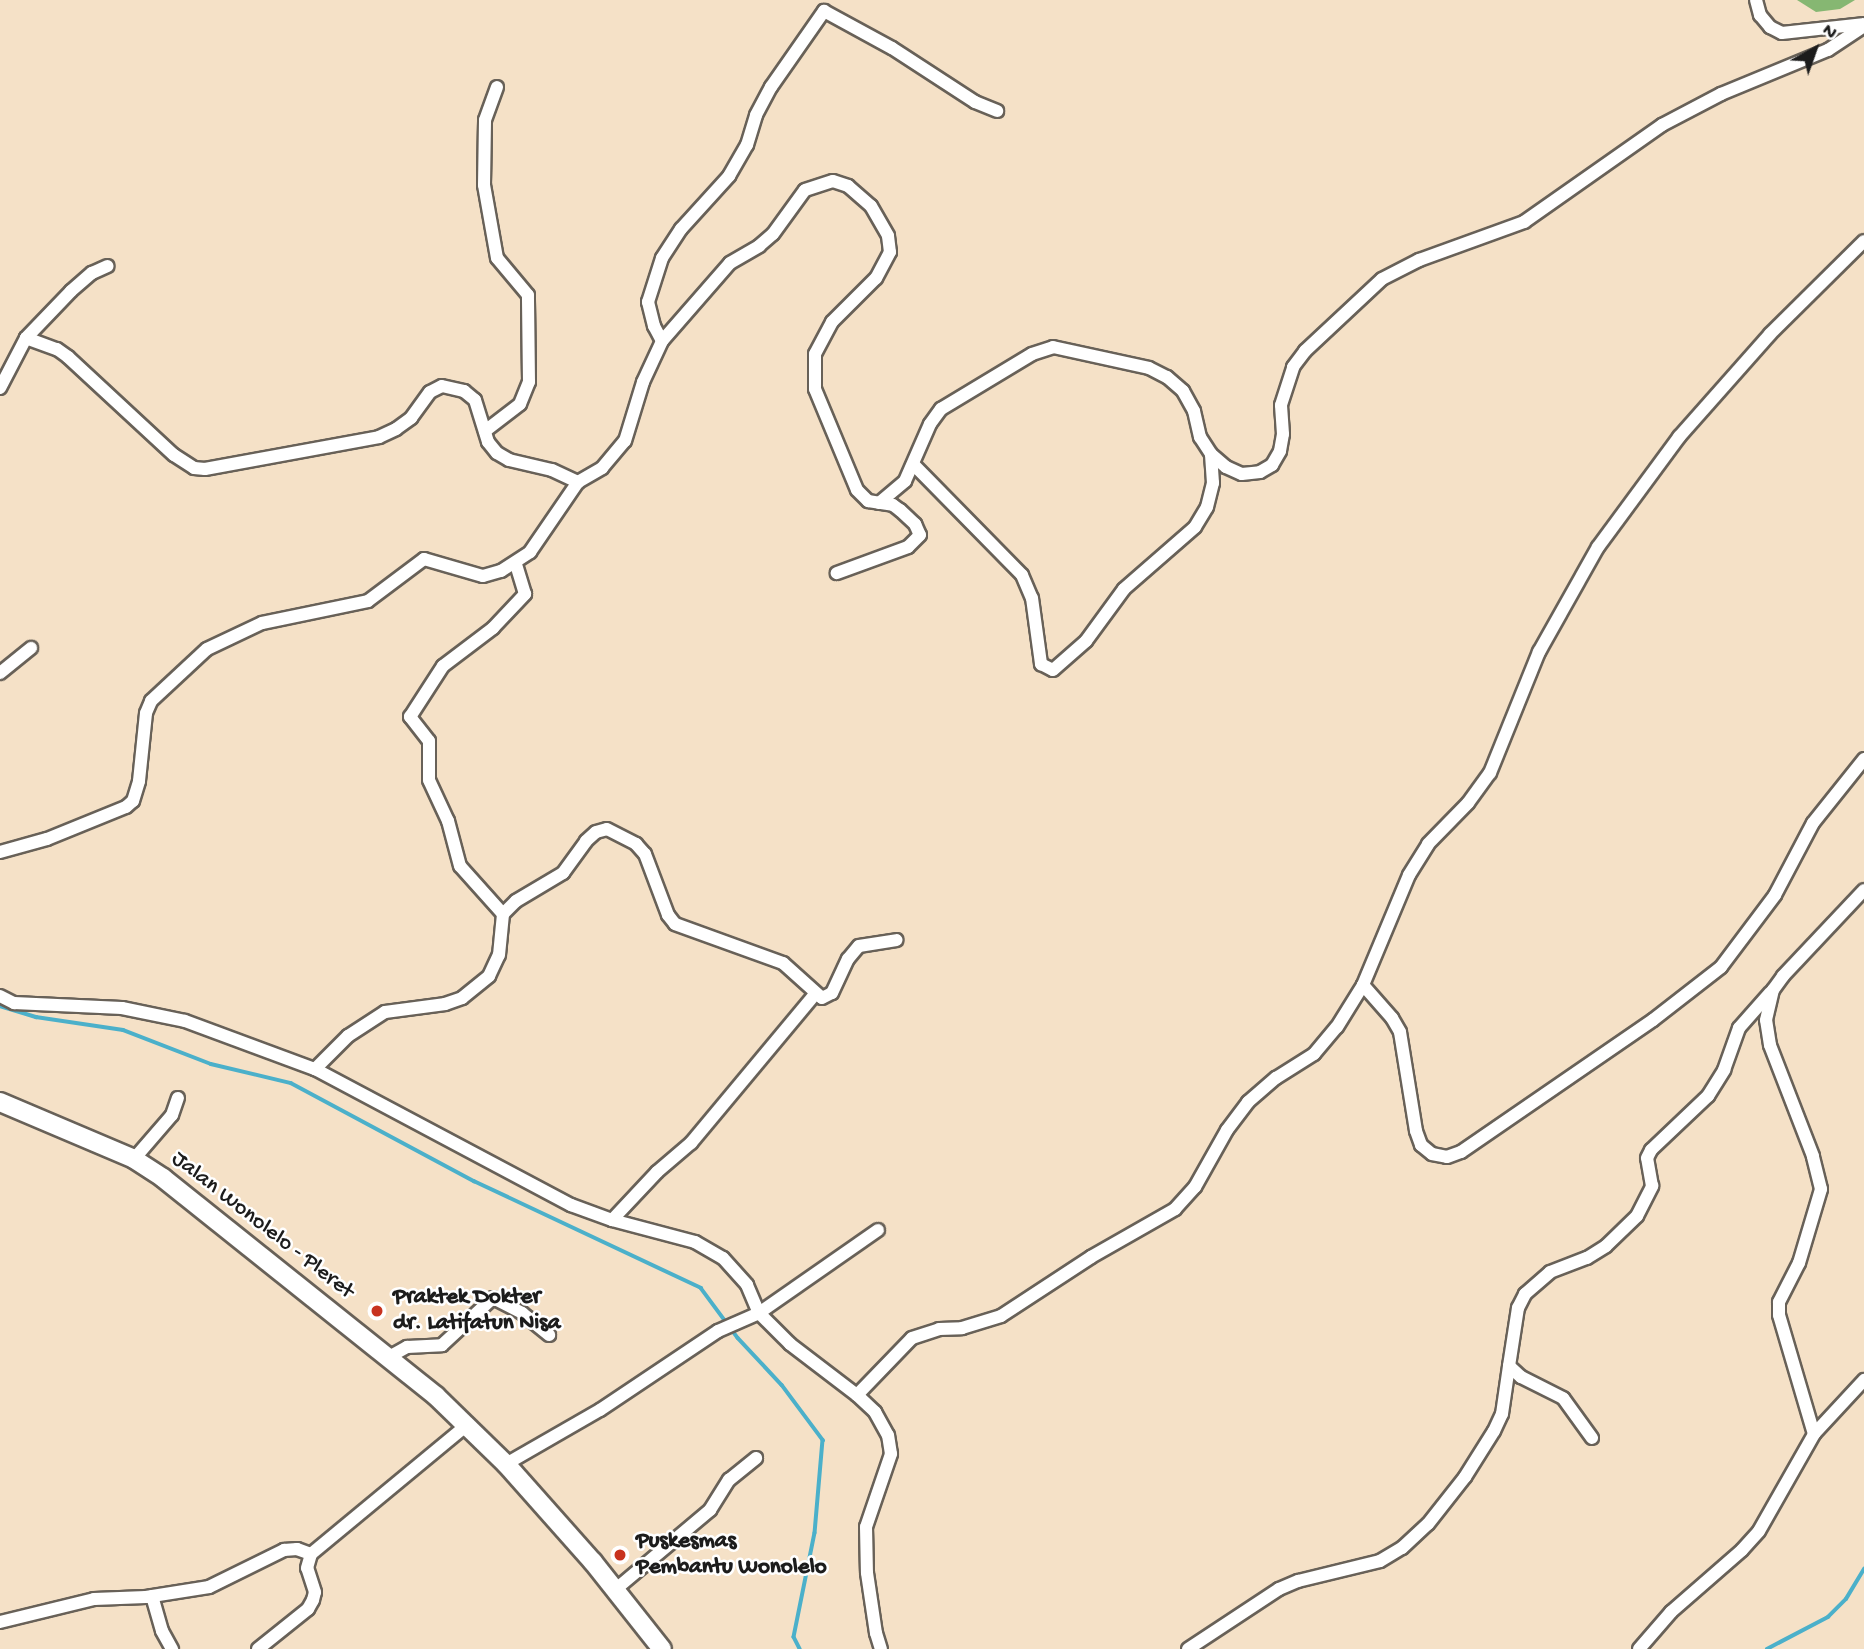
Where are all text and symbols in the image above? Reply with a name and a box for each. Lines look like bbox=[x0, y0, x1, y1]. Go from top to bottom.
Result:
north arrow bbox=[1780, 14, 1850, 84]
text: N bbox=[1817, 20, 1841, 45]
street label: Jalan Wonolelo - Pleret bbox=[165, 1146, 359, 1306]
place label: Praktek Dokter dr. Latifatun Nisa bbox=[393, 1284, 560, 1338]
marker: Praktek Dokter dr. Latifatun Nisa bbox=[367, 1301, 387, 1321]
place label: Puskesmas Pembantu Wonolelo bbox=[636, 1528, 827, 1582]
marker: Puskesmas Pembantu Wonolelo bbox=[610, 1545, 630, 1565]

